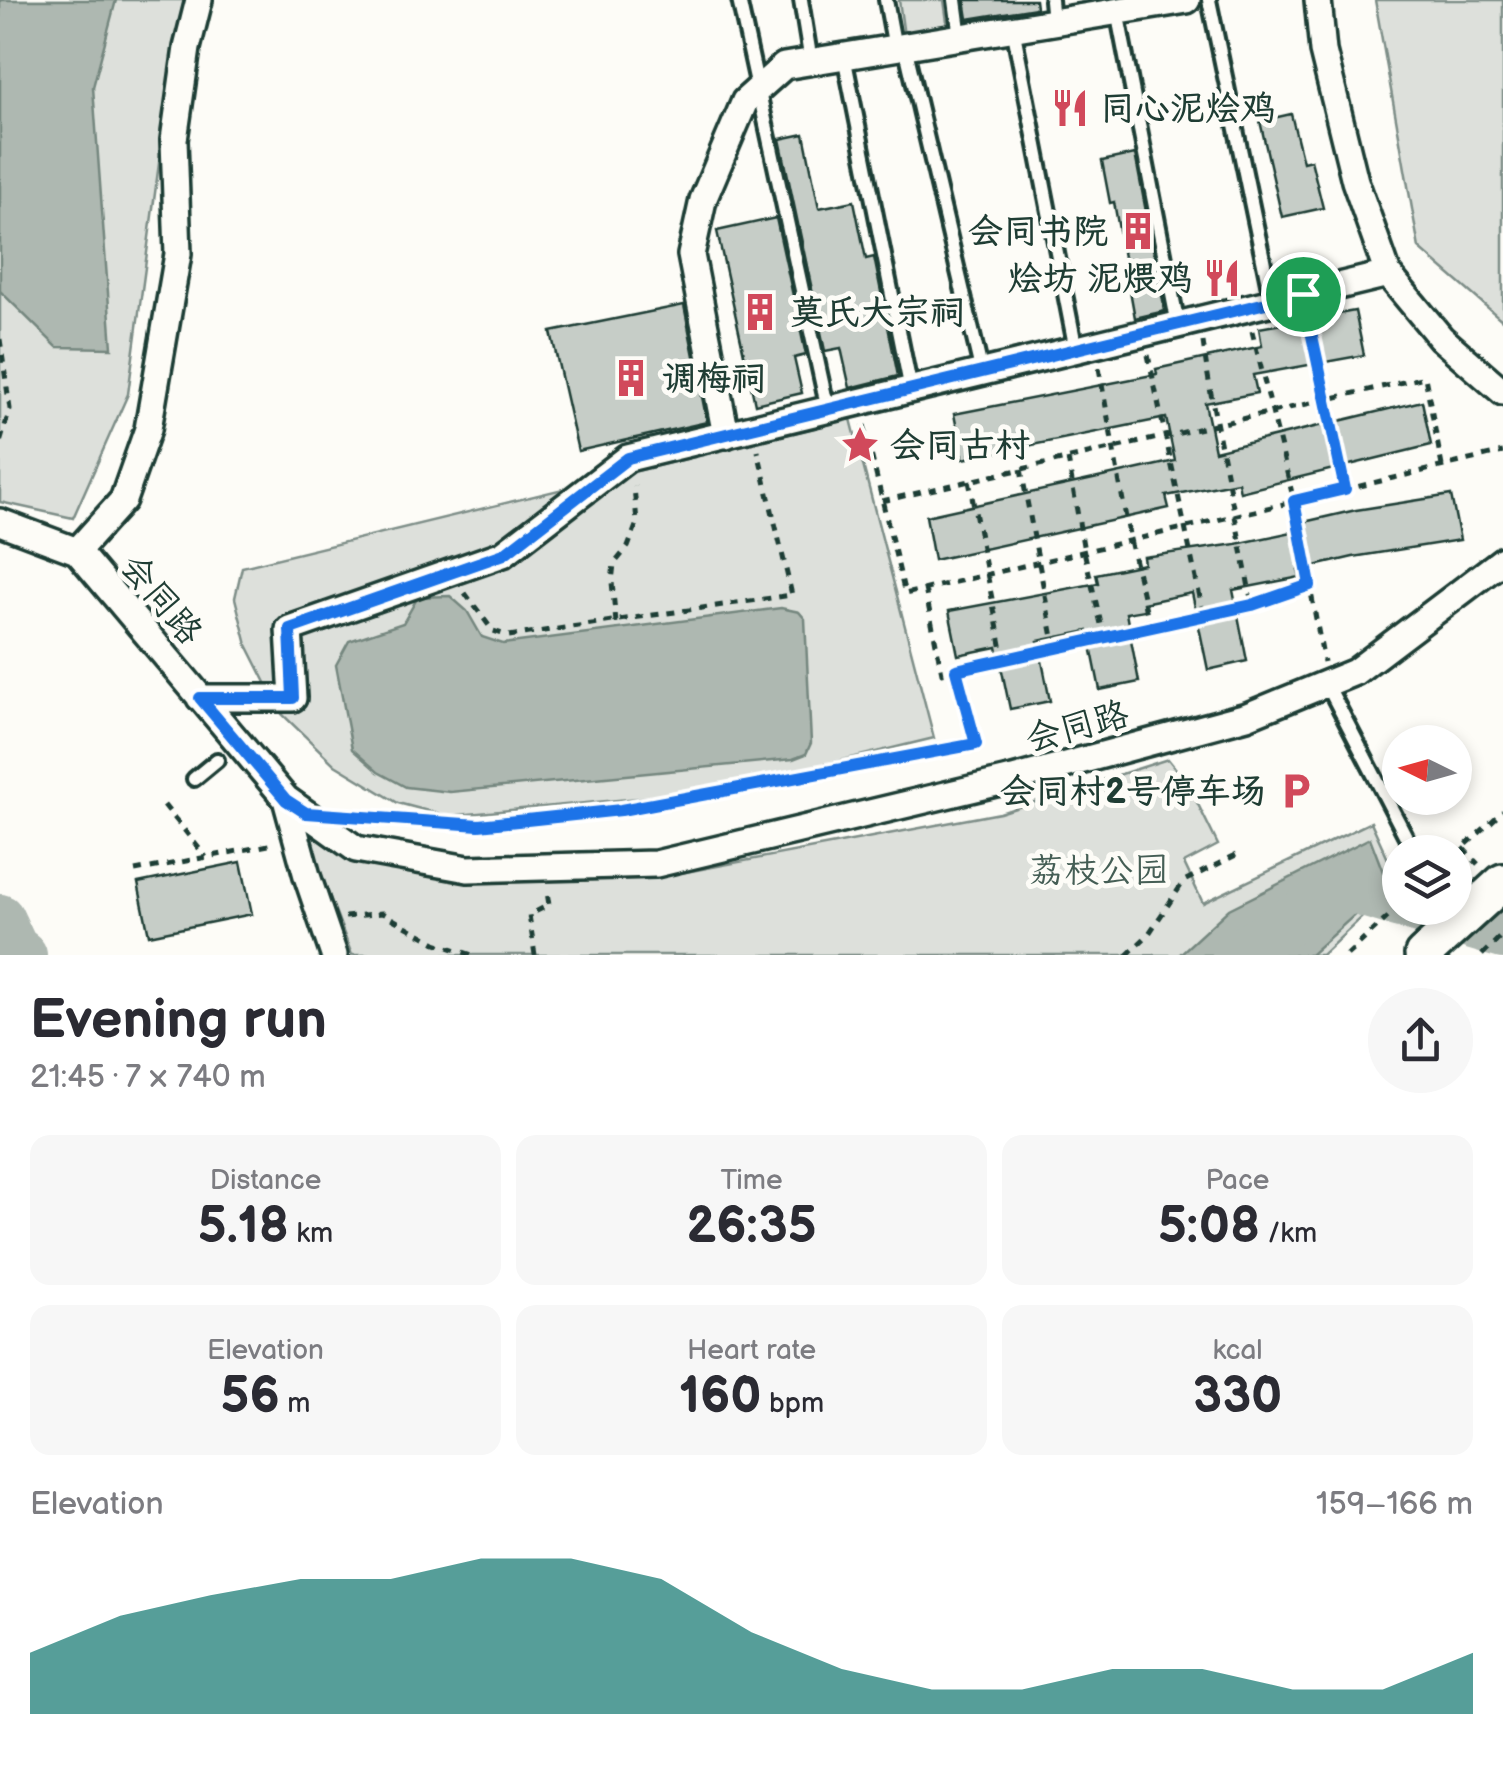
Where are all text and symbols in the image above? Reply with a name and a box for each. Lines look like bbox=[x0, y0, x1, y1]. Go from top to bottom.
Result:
restaurant icon: 同心泥烩鸡 bbox=[1049, 87, 1091, 129]
place label: 同心泥烩鸡 bbox=[1100, 88, 1275, 131]
building icon: 会同书院 bbox=[1117, 210, 1159, 252]
place label: 会同书院 bbox=[968, 211, 1108, 254]
pin bbox=[1261, 252, 1346, 337]
restaurant icon: 烩坊 泥煨鸡 bbox=[1201, 257, 1243, 299]
place label: 烩坊 泥煨鸡 bbox=[1008, 258, 1192, 301]
icon: arrive bbox=[1276, 267, 1331, 322]
building icon: 莫氏大宗祠 bbox=[739, 291, 781, 333]
place label: 莫氏大宗祠 bbox=[790, 292, 965, 335]
building icon: 调梅祠 bbox=[610, 357, 652, 399]
place label: 调梅祠 bbox=[661, 358, 766, 401]
place icon: 会同古村 bbox=[839, 424, 881, 466]
place label: 会同古村 bbox=[890, 425, 1030, 468]
street label: 会同路 bbox=[111, 546, 211, 654]
street label: 会同路 bbox=[1021, 693, 1134, 762]
north arrow bbox=[1382, 725, 1472, 815]
map controls bbox=[1382, 725, 1472, 925]
parking icon: 会同村2号停车场 bbox=[1275, 770, 1317, 812]
place label: 会同村2号停车场 bbox=[1000, 771, 1266, 814]
button: layers bbox=[1382, 835, 1472, 925]
park label: 荔枝公园 bbox=[1029, 850, 1169, 893]
text: Evening run bbox=[30, 987, 327, 1054]
button: share bbox=[1368, 988, 1473, 1093]
text: 21:45 · 7 × 740 m bbox=[30, 1058, 266, 1097]
text: Distance bbox=[210, 1164, 321, 1197]
text: Time bbox=[720, 1164, 783, 1197]
text: Pace bbox=[1206, 1164, 1269, 1197]
text: 5.18 bbox=[198, 1197, 289, 1257]
text: 26:35 bbox=[686, 1197, 817, 1257]
text: 5:08 bbox=[1158, 1197, 1260, 1257]
text: km bbox=[289, 1217, 333, 1250]
text: /km bbox=[1260, 1217, 1317, 1250]
text: Elevation bbox=[207, 1334, 324, 1367]
text: Heart rate bbox=[687, 1334, 816, 1367]
text: kcal bbox=[1212, 1334, 1263, 1367]
text: 56 bbox=[221, 1367, 280, 1427]
text: 160 bbox=[679, 1367, 761, 1427]
text: 330 bbox=[1193, 1367, 1282, 1427]
text: m bbox=[280, 1387, 310, 1420]
text: bpm bbox=[761, 1387, 824, 1420]
text: Elevation bbox=[30, 1485, 163, 1524]
text: 159–166 m bbox=[1316, 1485, 1473, 1524]

